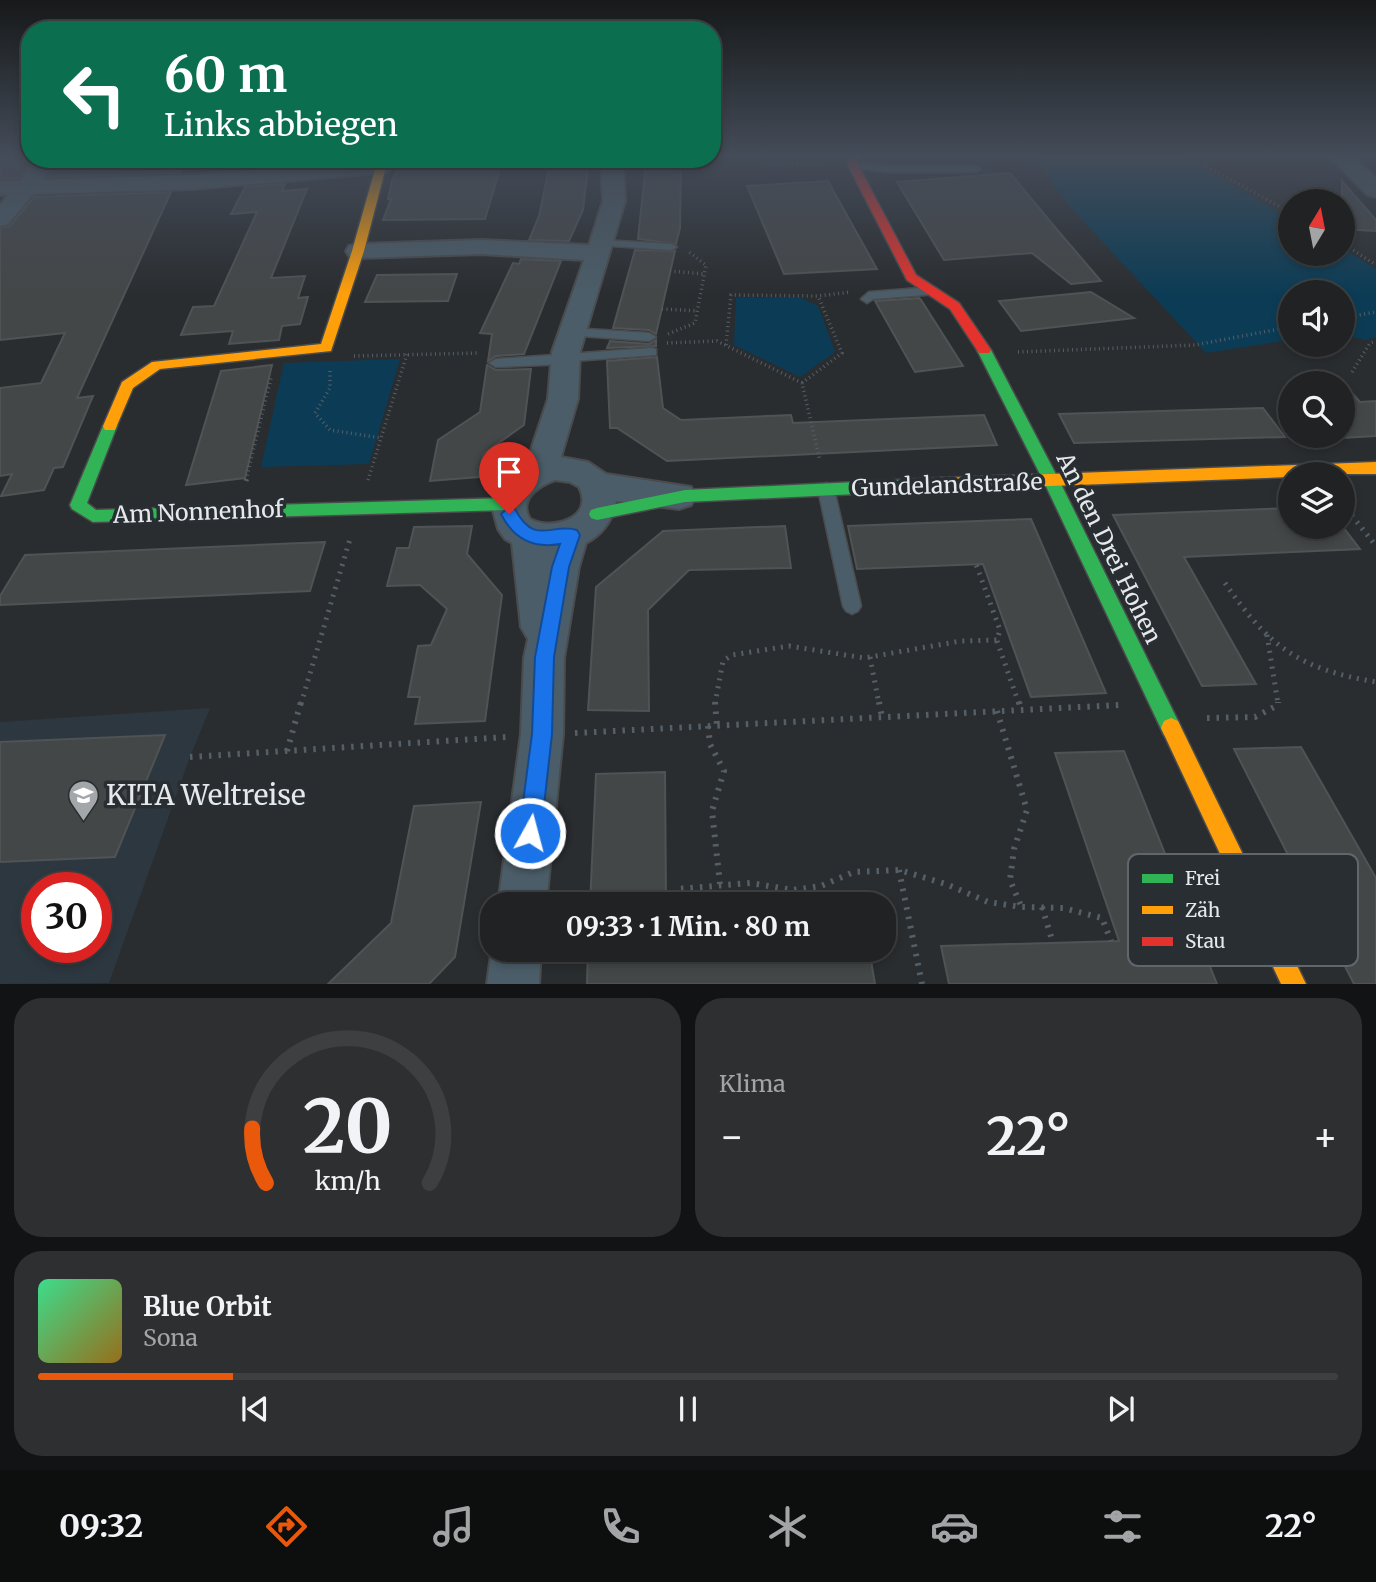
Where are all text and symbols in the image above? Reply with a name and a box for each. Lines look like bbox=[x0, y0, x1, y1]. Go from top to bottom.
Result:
text: 60 m bbox=[164, 44, 287, 105]
icon: left bbox=[49, 49, 140, 140]
text: Links abbiegen bbox=[164, 105, 398, 145]
north arrow bbox=[1278, 189, 1354, 266]
map controls bbox=[1278, 189, 1355, 539]
button: sound bbox=[1278, 280, 1355, 357]
button: search bbox=[1278, 371, 1355, 448]
pin bbox=[479, 442, 539, 514]
street label: An den Drei Hohen bbox=[1050, 446, 1168, 648]
icon: arrive bbox=[490, 453, 528, 491]
button: layers bbox=[1278, 462, 1355, 539]
street label: Gundelandstraße bbox=[851, 467, 1043, 502]
street label: Am Nonnenhof bbox=[111, 494, 285, 529]
place label: KITA Weltreise bbox=[106, 777, 306, 813]
school or university icon: KITA Weltreise bbox=[66, 778, 100, 822]
position arrow bbox=[493, 796, 567, 870]
legend bbox=[1128, 854, 1358, 966]
text: Frei bbox=[1185, 866, 1220, 890]
speed limit sign: 30 bbox=[21, 872, 112, 963]
text: Zäh bbox=[1185, 898, 1221, 922]
text: 09:33 · 1 Min. · 80 m bbox=[566, 910, 810, 943]
text: Stau bbox=[1185, 929, 1226, 953]
text: Klima bbox=[719, 1069, 786, 1098]
text: 20 bbox=[303, 1082, 393, 1174]
text: 22° bbox=[986, 1104, 1071, 1169]
text: − bbox=[719, 1113, 744, 1160]
text: + bbox=[1313, 1113, 1338, 1160]
text: km/h bbox=[314, 1165, 381, 1197]
text: Blue Orbit bbox=[143, 1290, 272, 1323]
text: Sona bbox=[143, 1323, 198, 1352]
icon: previous bbox=[236, 1390, 274, 1428]
icon: pause bbox=[669, 1390, 707, 1428]
icon: next bbox=[1102, 1390, 1140, 1428]
icon: directions bbox=[262, 1502, 311, 1551]
icon: music bbox=[429, 1502, 478, 1551]
icon: phone bbox=[596, 1502, 645, 1551]
icon: climate bbox=[763, 1502, 812, 1551]
icon: car bbox=[930, 1502, 979, 1551]
icon: filters bbox=[1098, 1502, 1147, 1551]
text: 09:32 bbox=[59, 1506, 143, 1546]
text: 22° bbox=[1265, 1506, 1317, 1546]

